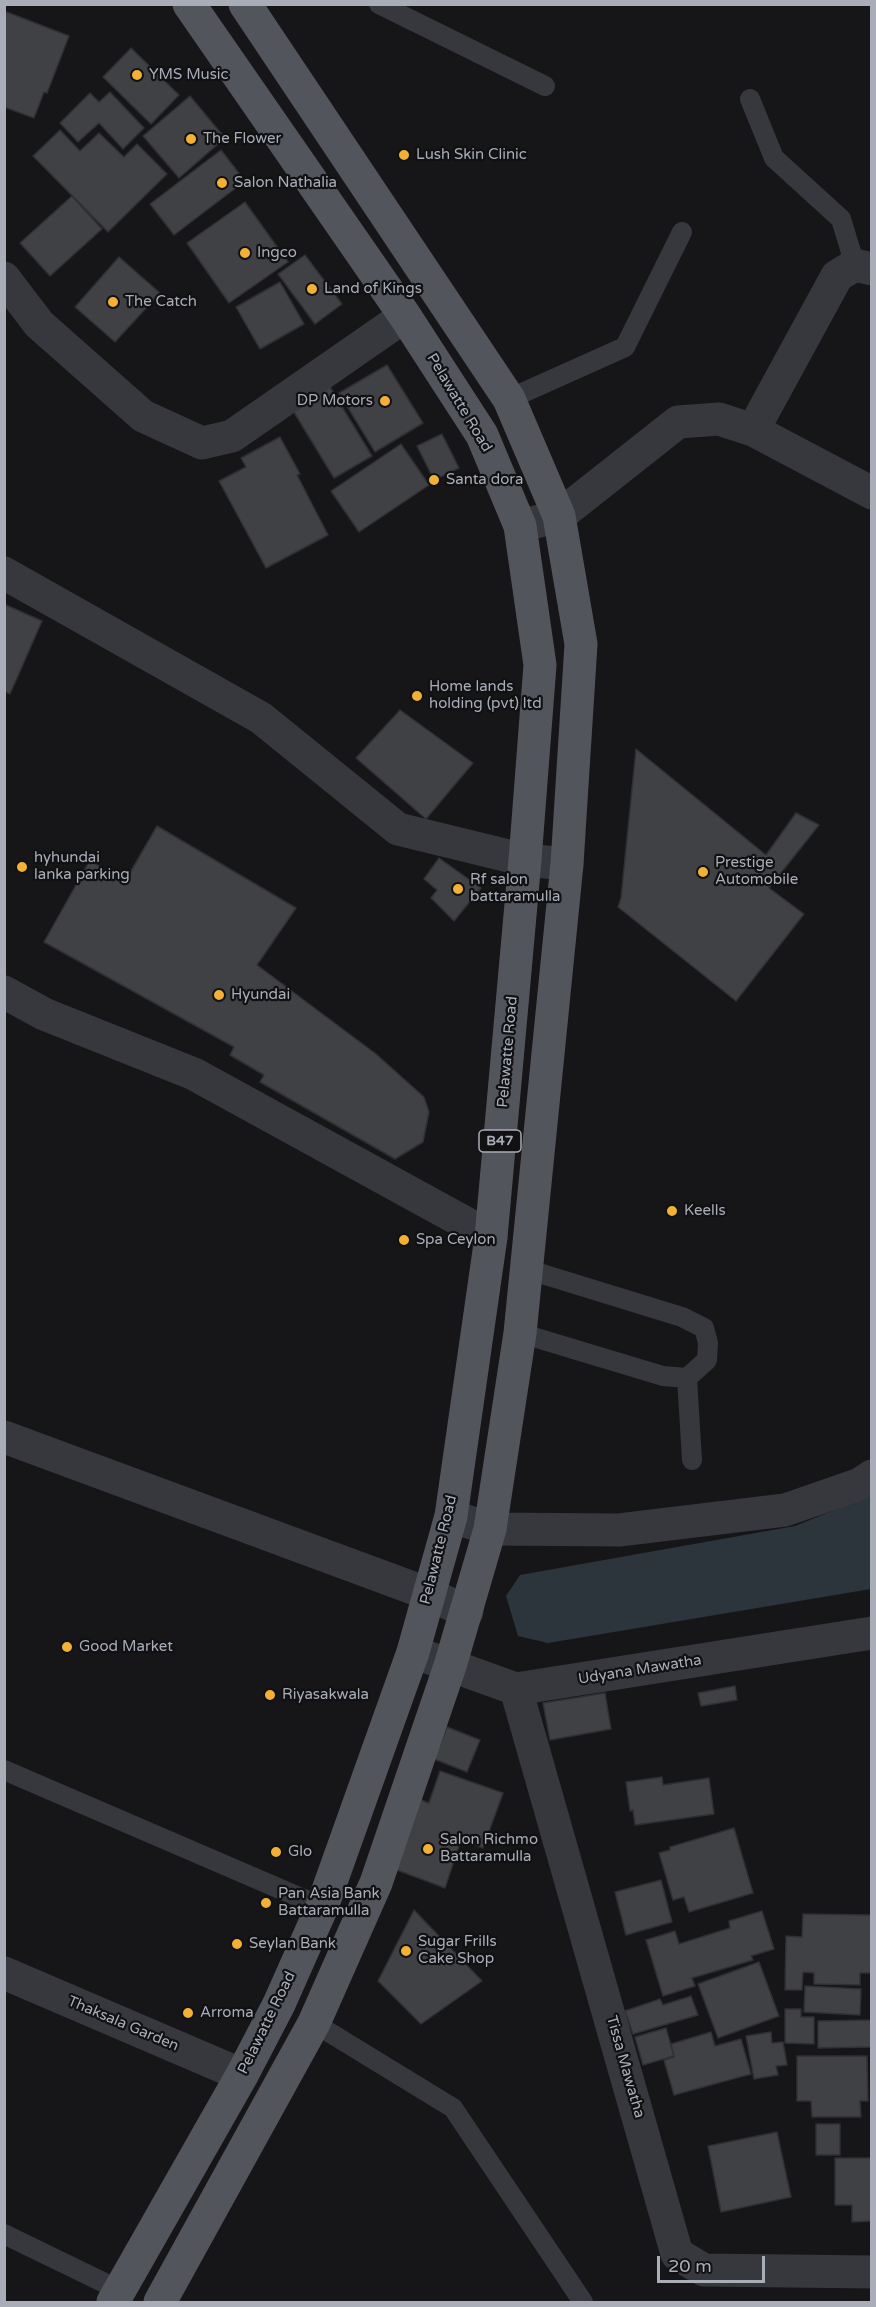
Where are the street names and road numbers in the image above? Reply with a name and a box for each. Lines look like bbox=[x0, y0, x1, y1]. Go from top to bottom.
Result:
street label: Pelawatte Road bbox=[422, 350, 496, 456]
street label: Pelawatte Road bbox=[494, 995, 522, 1109]
road number: B47 bbox=[479, 1130, 521, 1152]
street label: Pelawatte Road bbox=[417, 1494, 461, 1606]
street label: Udyana Mawatha bbox=[577, 1651, 703, 1689]
street label: Pelawatte Road bbox=[234, 1969, 300, 2077]
street label: Thaksala Garden bbox=[65, 1993, 181, 2055]
street label: Tissa Mawatha bbox=[602, 2014, 648, 2120]

